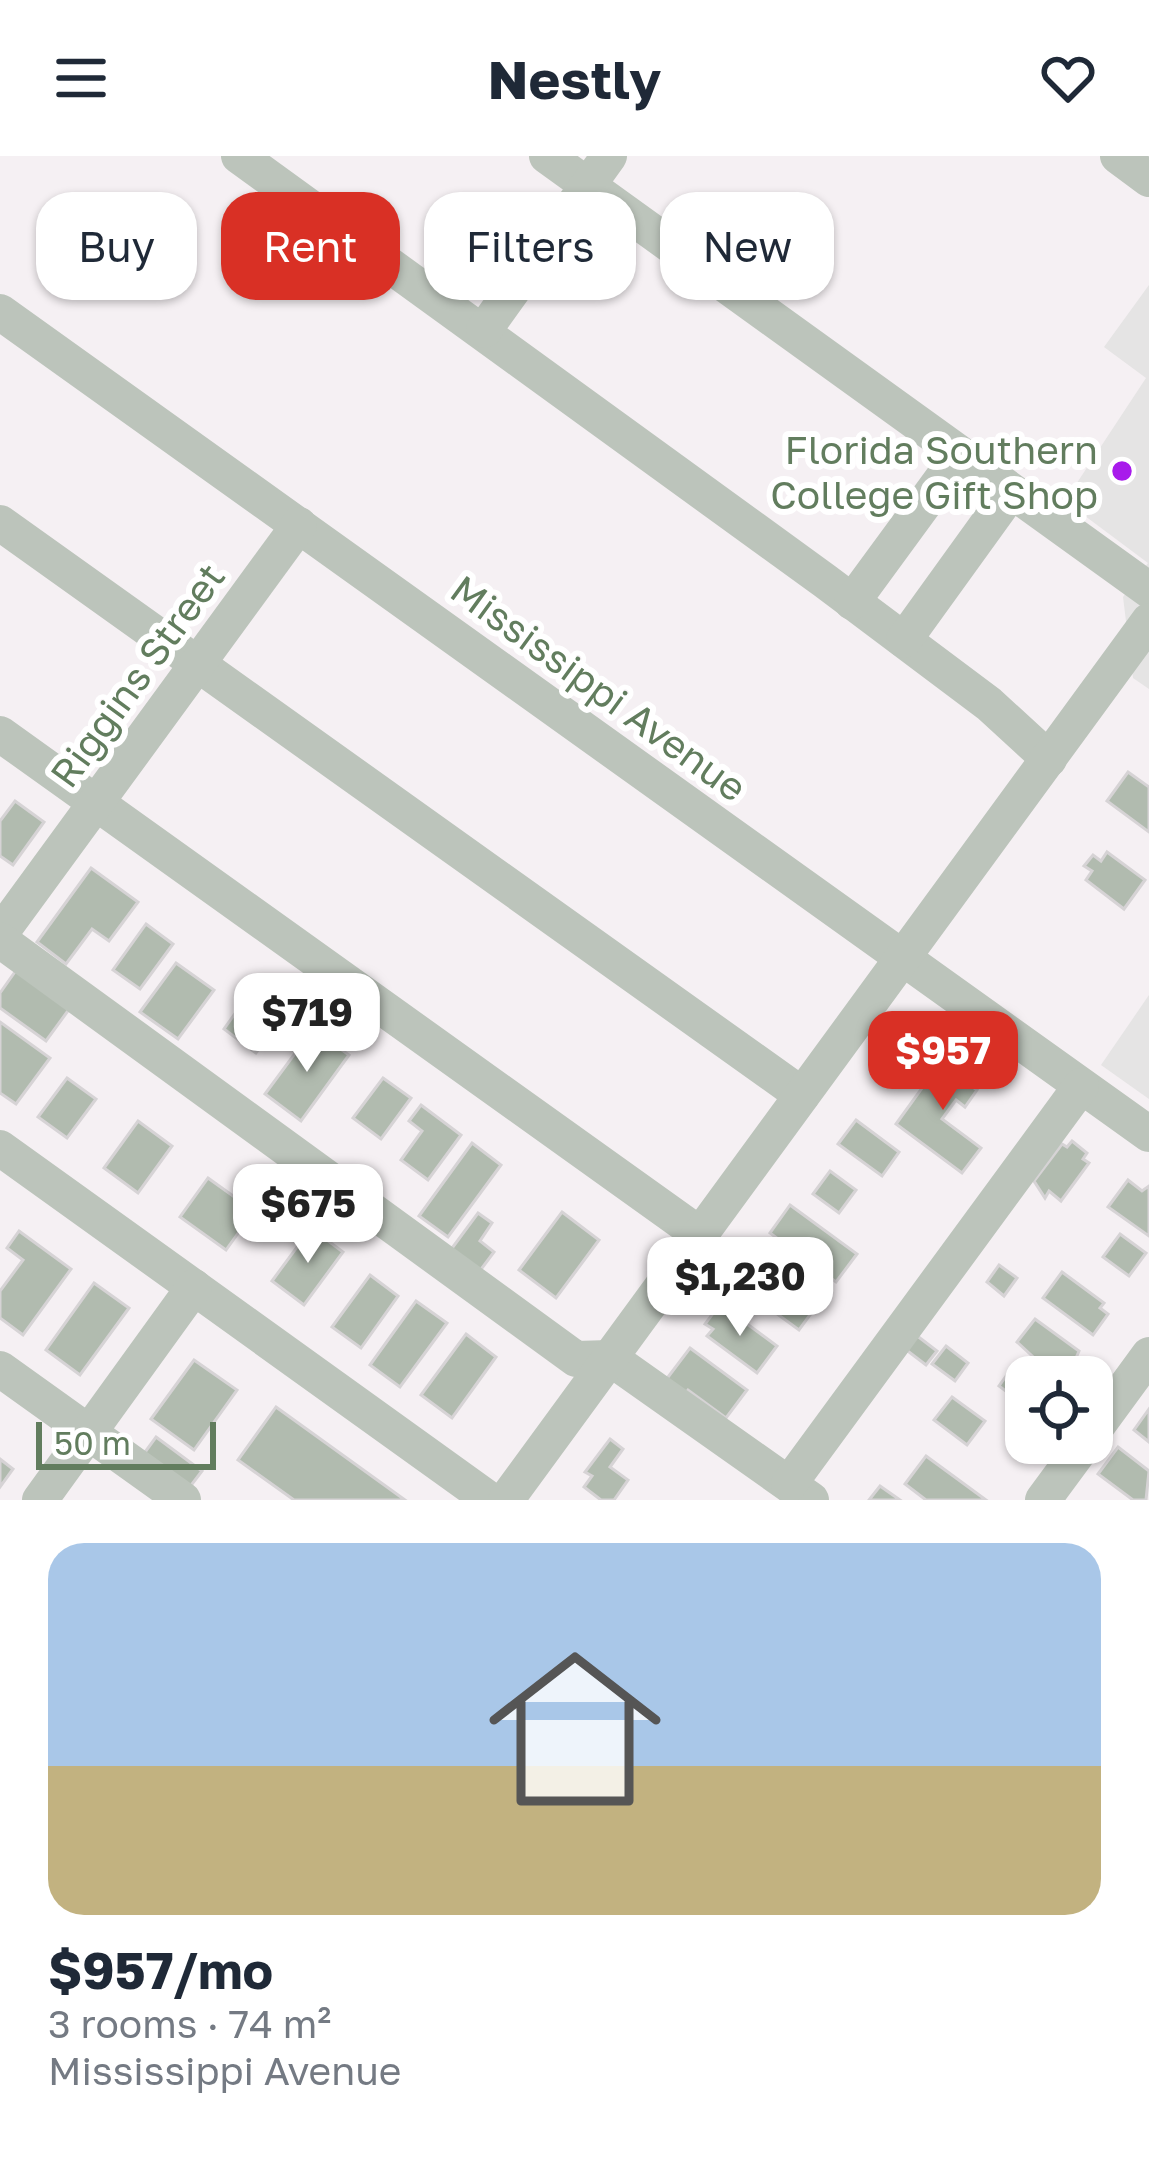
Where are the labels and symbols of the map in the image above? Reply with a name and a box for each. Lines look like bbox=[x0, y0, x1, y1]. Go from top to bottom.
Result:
place label: Florida Southern College Gift Shop bbox=[770, 426, 1098, 518]
marker: Florida Southern College Gift Shop bbox=[1109, 458, 1135, 484]
street label: Riggins Street bbox=[40, 554, 234, 796]
street label: Mississippi Avenue bbox=[442, 565, 756, 811]
pin: $719 bbox=[236, 973, 378, 1075]
pin: $957 bbox=[872, 1011, 1014, 1113]
pin: $675 bbox=[237, 1164, 379, 1266]
pin: $1,230 bbox=[642, 1237, 838, 1339]
scale bar bbox=[36, 1416, 216, 1469]

